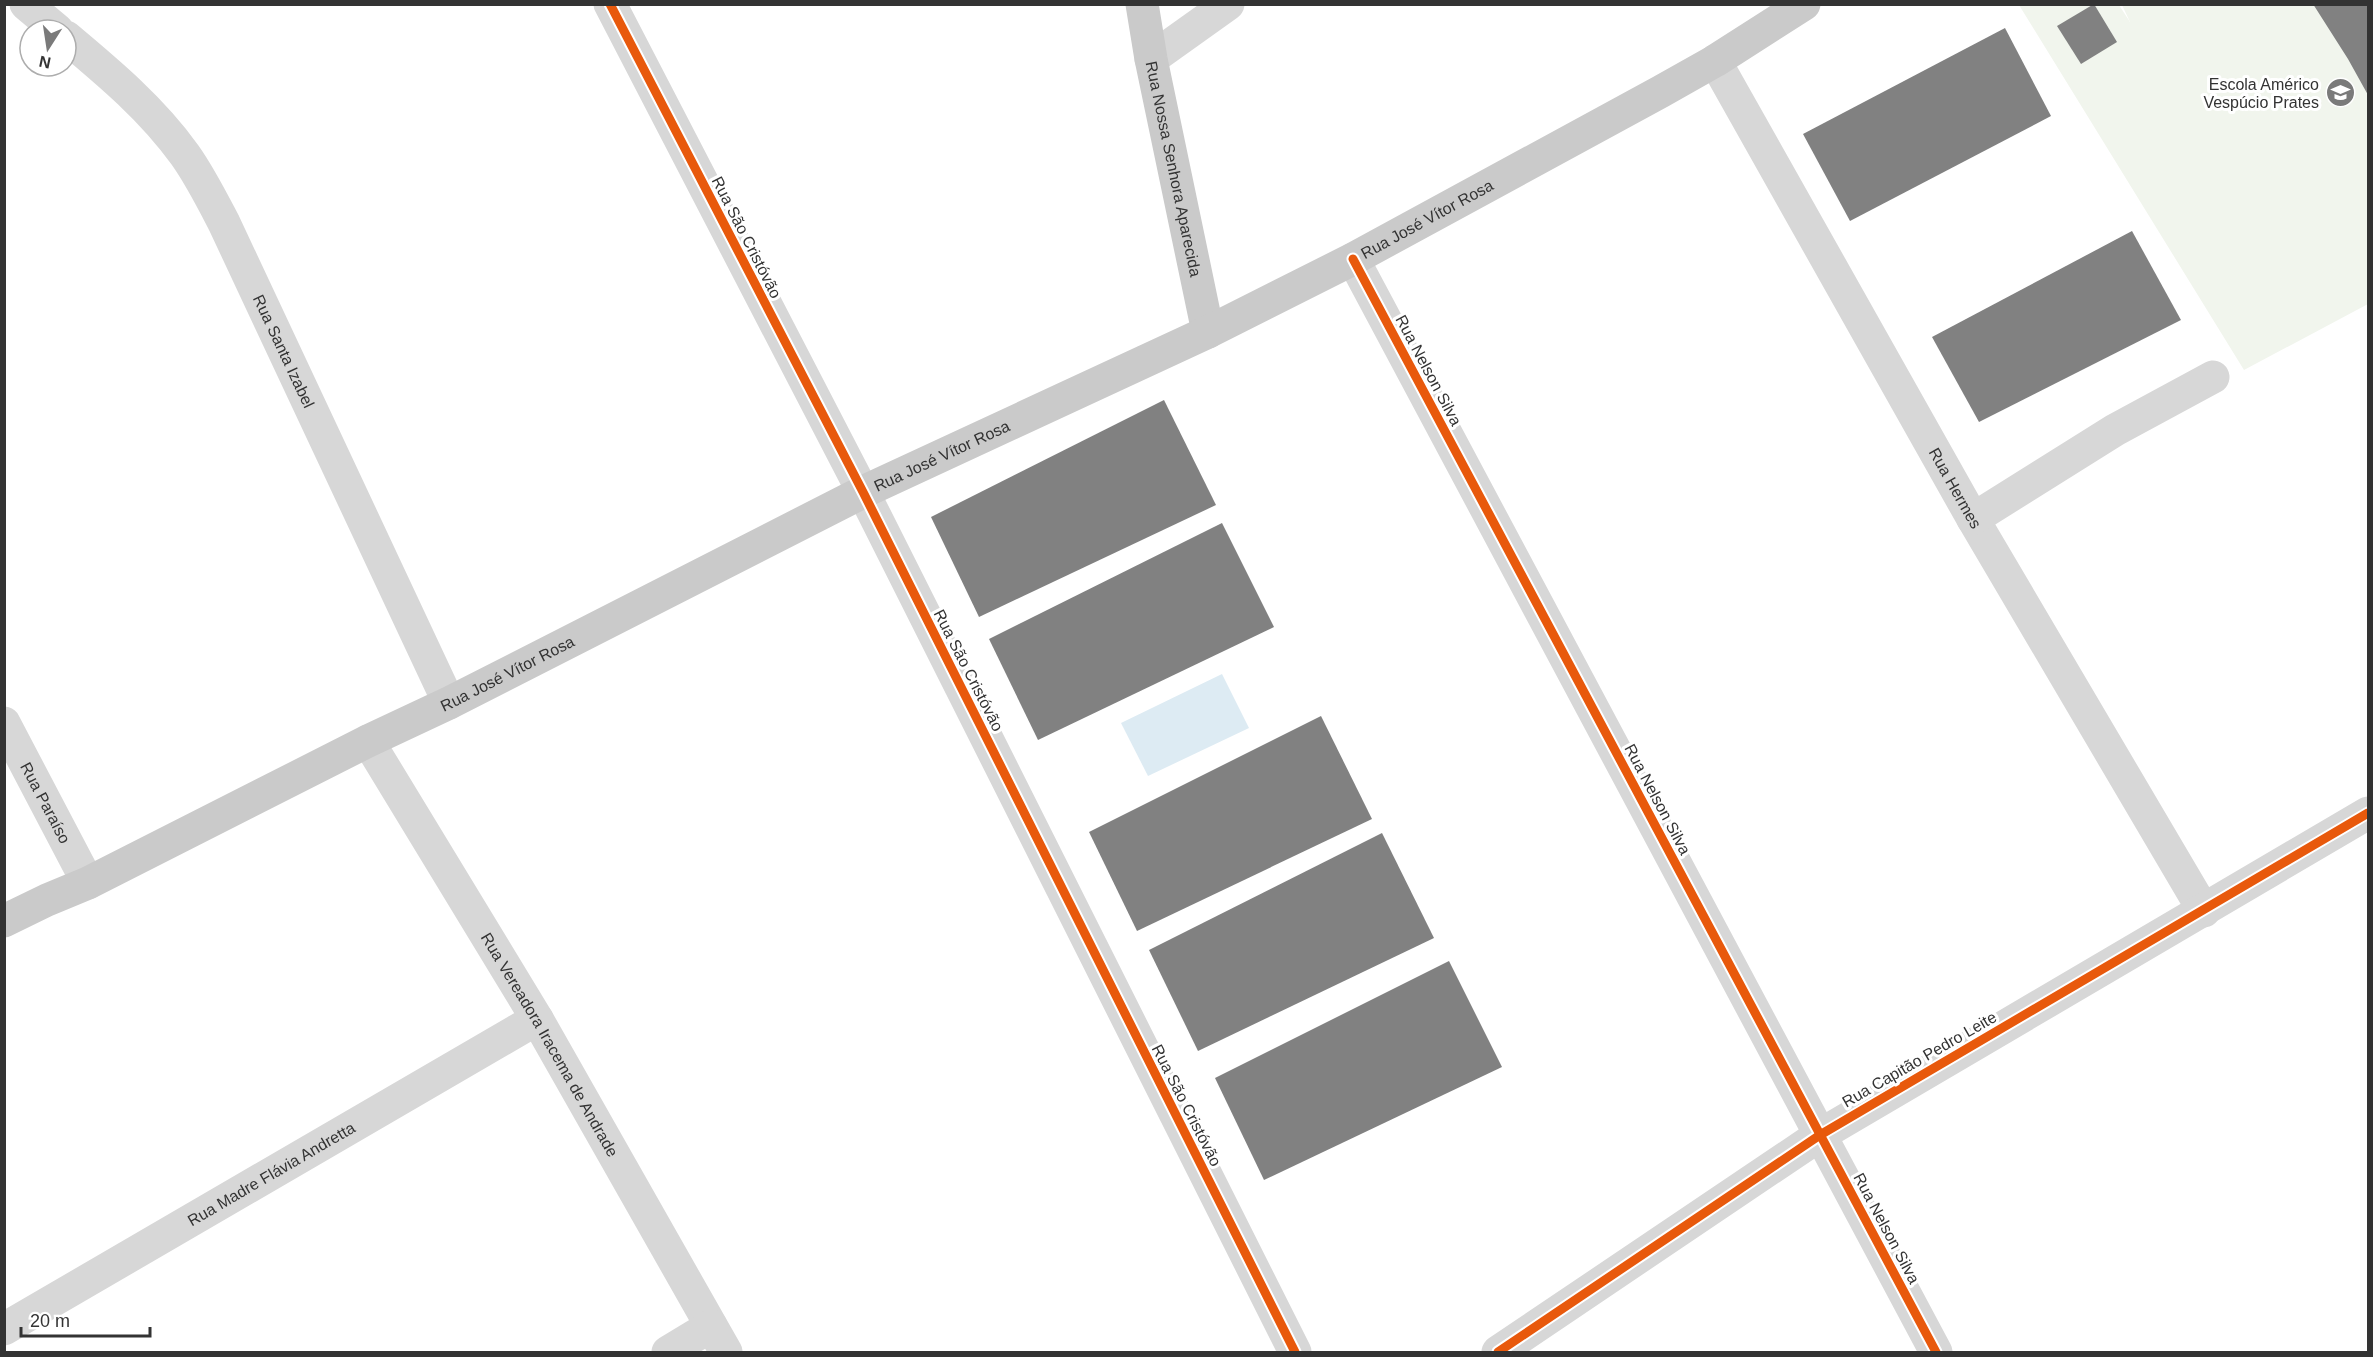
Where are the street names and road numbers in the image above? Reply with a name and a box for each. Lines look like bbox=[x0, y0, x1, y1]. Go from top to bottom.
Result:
street label: Rua Nossa Senhora Aparecida bbox=[1143, 60, 1204, 278]
street label: Rua São Cristóvão bbox=[708, 174, 785, 301]
street label: Rua José Vítor Rosa bbox=[1358, 176, 1496, 262]
street label: Rua Santa Izabel bbox=[250, 292, 317, 411]
street label: Rua Nelson Silva bbox=[1392, 312, 1465, 428]
street label: Rua José Vítor Rosa bbox=[871, 417, 1013, 495]
street label: Rua Hermes bbox=[1926, 445, 1985, 532]
street label: Rua São Cristóvão bbox=[930, 607, 1007, 734]
street label: Rua José Vítor Rosa bbox=[438, 633, 577, 715]
street label: Rua Nelson Silva bbox=[1621, 741, 1694, 857]
street label: Rua Paraíso bbox=[17, 760, 74, 846]
street label: Rua Vereadora Iracema de Andrade bbox=[478, 930, 621, 1160]
street label: Rua Capitão Pedro Leite bbox=[1839, 1008, 1999, 1111]
street label: Rua São Cristóvão bbox=[1148, 1042, 1225, 1169]
street label: Rua Madre Flávia Andretta bbox=[185, 1119, 358, 1229]
street label: Rua Nelson Silva bbox=[1850, 1170, 1923, 1286]

